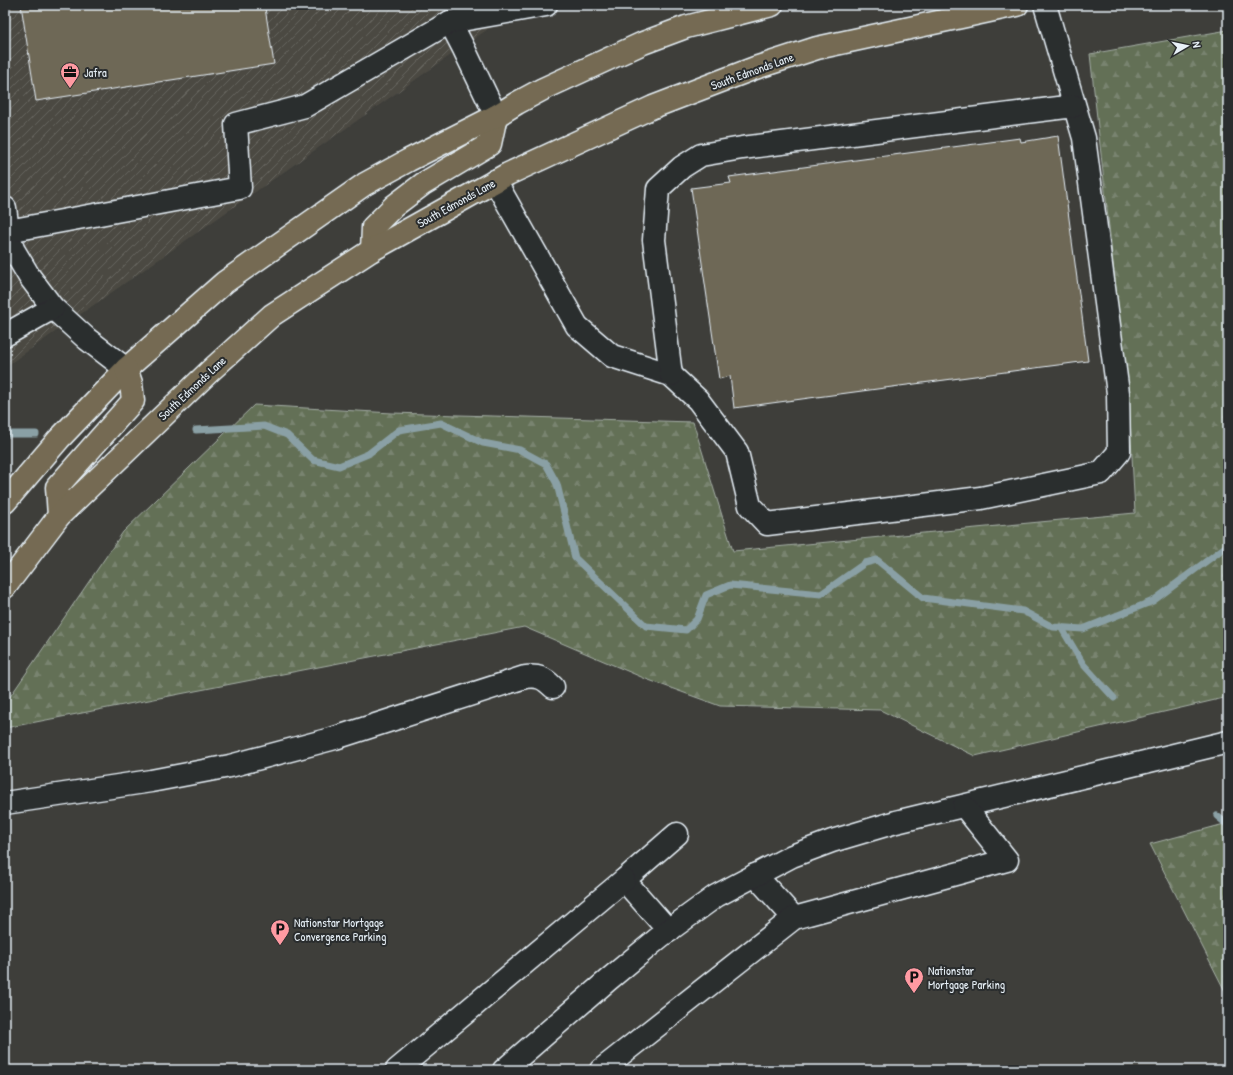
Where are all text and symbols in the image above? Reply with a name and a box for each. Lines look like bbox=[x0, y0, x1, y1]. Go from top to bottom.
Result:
north arrow bbox=[1167, 26, 1207, 66]
text: N bbox=[1190, 40, 1204, 49]
street label: South Edmonds Lane bbox=[708, 48, 796, 94]
office icon: Jafra bbox=[59, 61, 81, 89]
place label: Jafra bbox=[84, 64, 107, 81]
street label: South Edmonds Lane bbox=[414, 174, 498, 232]
street label: South Edmonds Lane bbox=[154, 352, 230, 424]
place label: Nationstar Mortgage Convergence Parking bbox=[294, 914, 386, 945]
parking icon: Nationstar Mortgage Convergence Parking bbox=[269, 918, 291, 946]
place label: Nationstar Mortgage Parking bbox=[928, 962, 1005, 993]
parking icon: Nationstar Mortgage Parking bbox=[903, 966, 925, 994]

